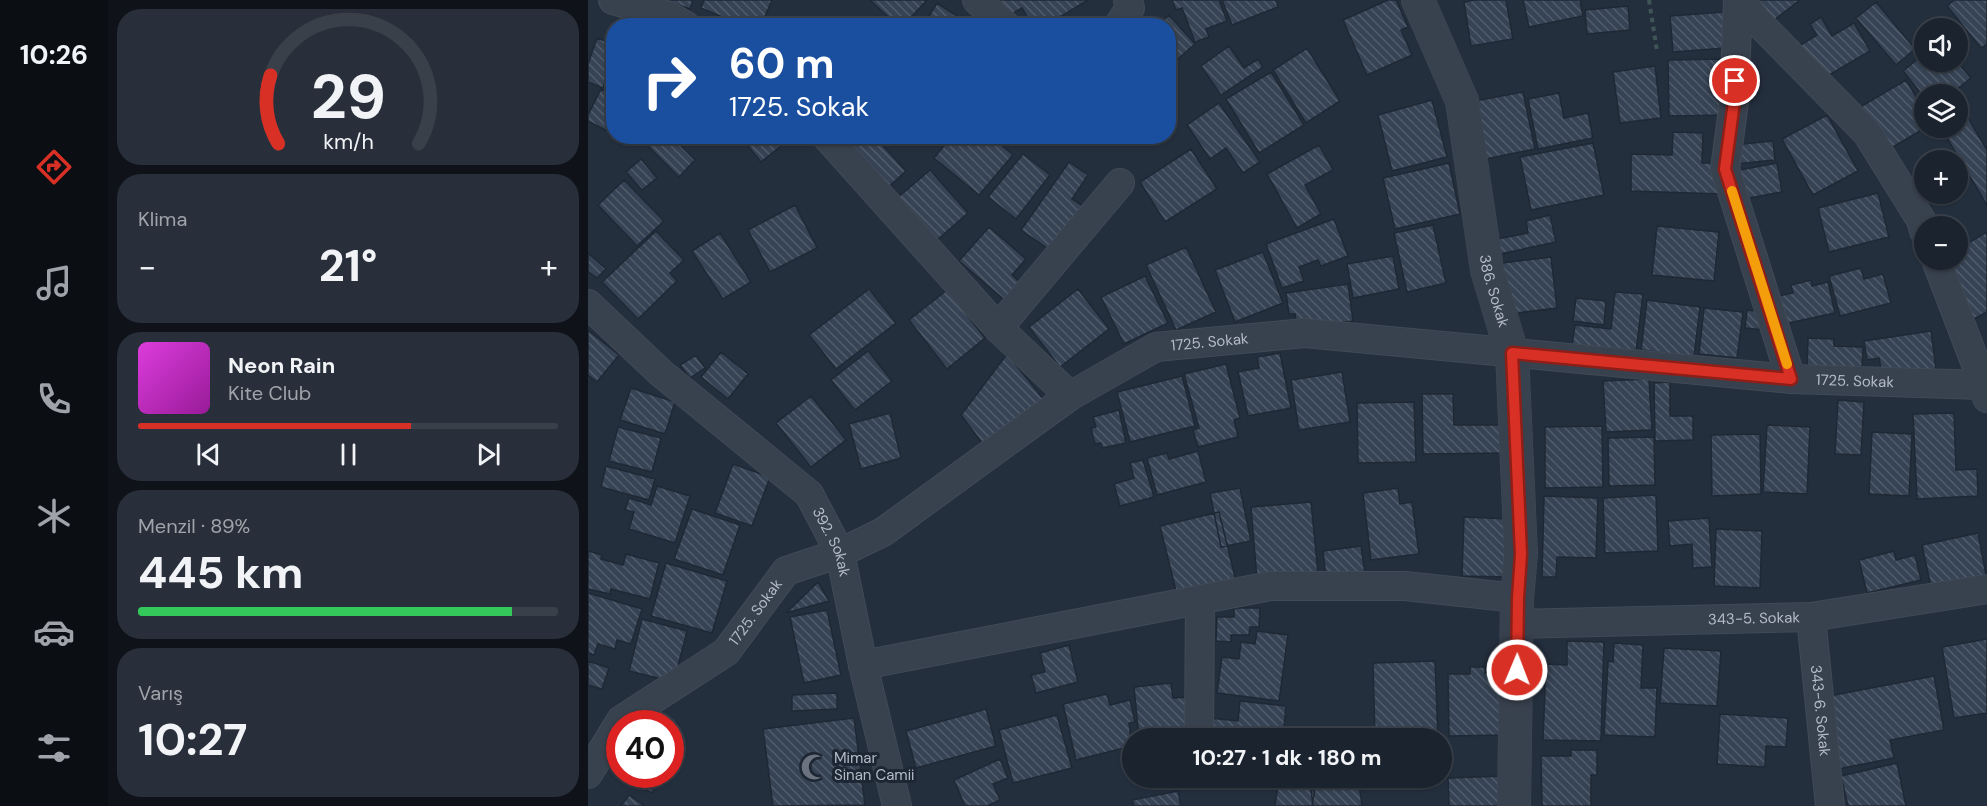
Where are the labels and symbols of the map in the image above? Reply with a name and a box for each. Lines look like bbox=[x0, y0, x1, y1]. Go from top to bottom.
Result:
pin bbox=[1709, 55, 1760, 106]
street label: 386. Sokak bbox=[1475, 253, 1514, 330]
street label: 1725. Sokak bbox=[1170, 328, 1250, 356]
street label: 1725. Sokak bbox=[1816, 370, 1895, 392]
street label: 392. Sokak bbox=[808, 504, 855, 579]
street label: 1725. Sokak bbox=[724, 575, 787, 649]
street label: 343-5. Sokak bbox=[1708, 607, 1801, 629]
position arrow bbox=[1485, 638, 1549, 702]
street label: 343-6. Sokak bbox=[1806, 664, 1835, 758]
speed limit sign: 40 bbox=[606, 710, 684, 788]
place label: Mimar Sinan Camii bbox=[834, 748, 914, 785]
mosque icon: Mimar Sinan Camii bbox=[799, 752, 829, 782]

